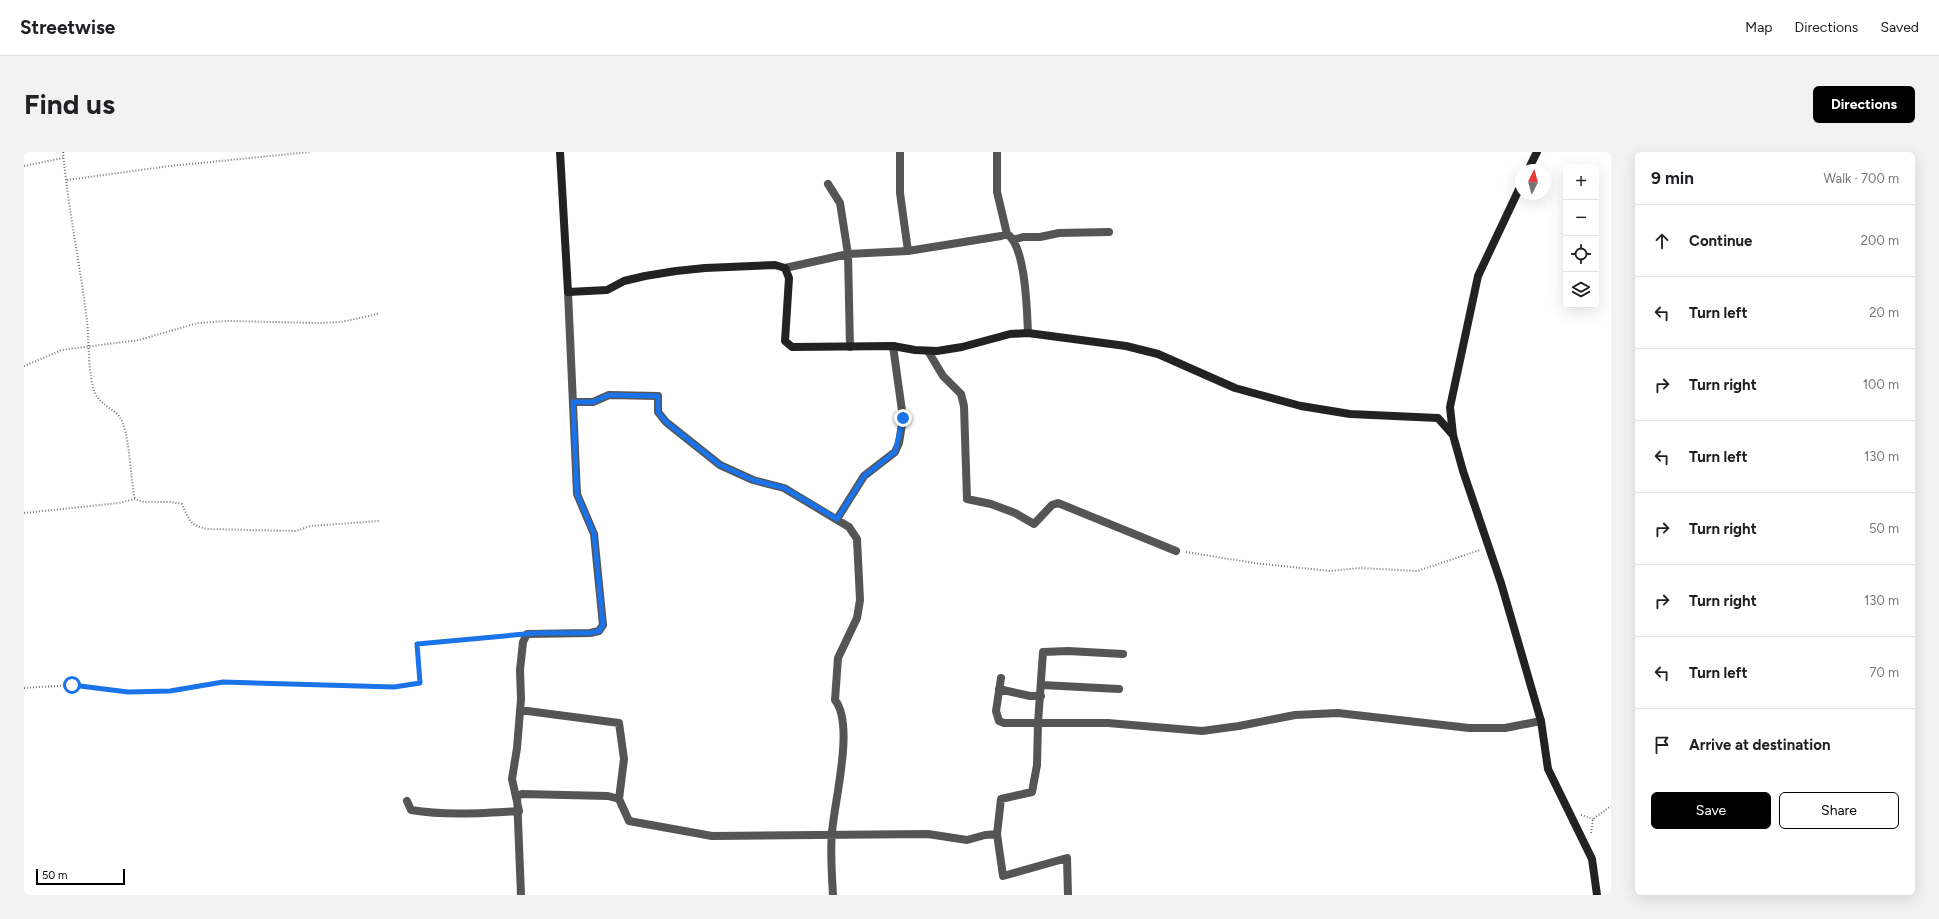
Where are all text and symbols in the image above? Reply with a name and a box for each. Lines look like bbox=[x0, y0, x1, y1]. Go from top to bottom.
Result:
text: Streetwise bbox=[20, 16, 115, 39]
text: Map bbox=[1745, 19, 1773, 36]
text: Directions bbox=[1795, 19, 1858, 36]
text: Saved bbox=[1880, 19, 1919, 36]
button: Directions bbox=[1813, 86, 1915, 123]
text: Find us bbox=[24, 87, 115, 121]
north arrow bbox=[1515, 164, 1551, 200]
map controls bbox=[1563, 164, 1599, 308]
button: + bbox=[1563, 164, 1599, 200]
text: 9 min bbox=[1651, 168, 1694, 188]
text: Walk · 700 m bbox=[1824, 171, 1899, 186]
button: − bbox=[1563, 200, 1599, 236]
icon: ahead bbox=[1651, 230, 1673, 252]
text: Continue bbox=[1689, 232, 1752, 250]
text: 200 m bbox=[1861, 233, 1899, 248]
button: locate bbox=[1563, 236, 1599, 272]
button: layers bbox=[1563, 272, 1599, 308]
icon: left bbox=[1651, 302, 1673, 324]
text: Turn left bbox=[1689, 304, 1747, 322]
text: 20 m bbox=[1869, 305, 1899, 320]
icon: right bbox=[1651, 374, 1673, 396]
text: Turn right bbox=[1689, 376, 1757, 394]
text: 100 m bbox=[1863, 377, 1899, 392]
route end bbox=[894, 409, 912, 427]
icon: left bbox=[1651, 446, 1673, 468]
text: Turn left bbox=[1689, 448, 1747, 466]
text: 130 m bbox=[1864, 449, 1899, 464]
icon: right bbox=[1651, 518, 1673, 540]
text: Turn right bbox=[1689, 520, 1757, 538]
text: 50 m bbox=[1869, 521, 1899, 536]
icon: right bbox=[1651, 590, 1673, 612]
text: Turn right bbox=[1689, 592, 1757, 610]
text: 130 m bbox=[1864, 593, 1899, 608]
icon: left bbox=[1651, 662, 1673, 684]
text: Turn left bbox=[1689, 664, 1747, 682]
text: 70 m bbox=[1869, 665, 1899, 680]
route start bbox=[63, 676, 81, 694]
icon: arrive bbox=[1651, 734, 1673, 756]
text: Arrive at destination bbox=[1689, 736, 1830, 754]
button: Save bbox=[1651, 792, 1771, 829]
button: Share bbox=[1779, 792, 1899, 829]
scale bar bbox=[36, 867, 125, 886]
text: 50 m bbox=[42, 869, 67, 882]

